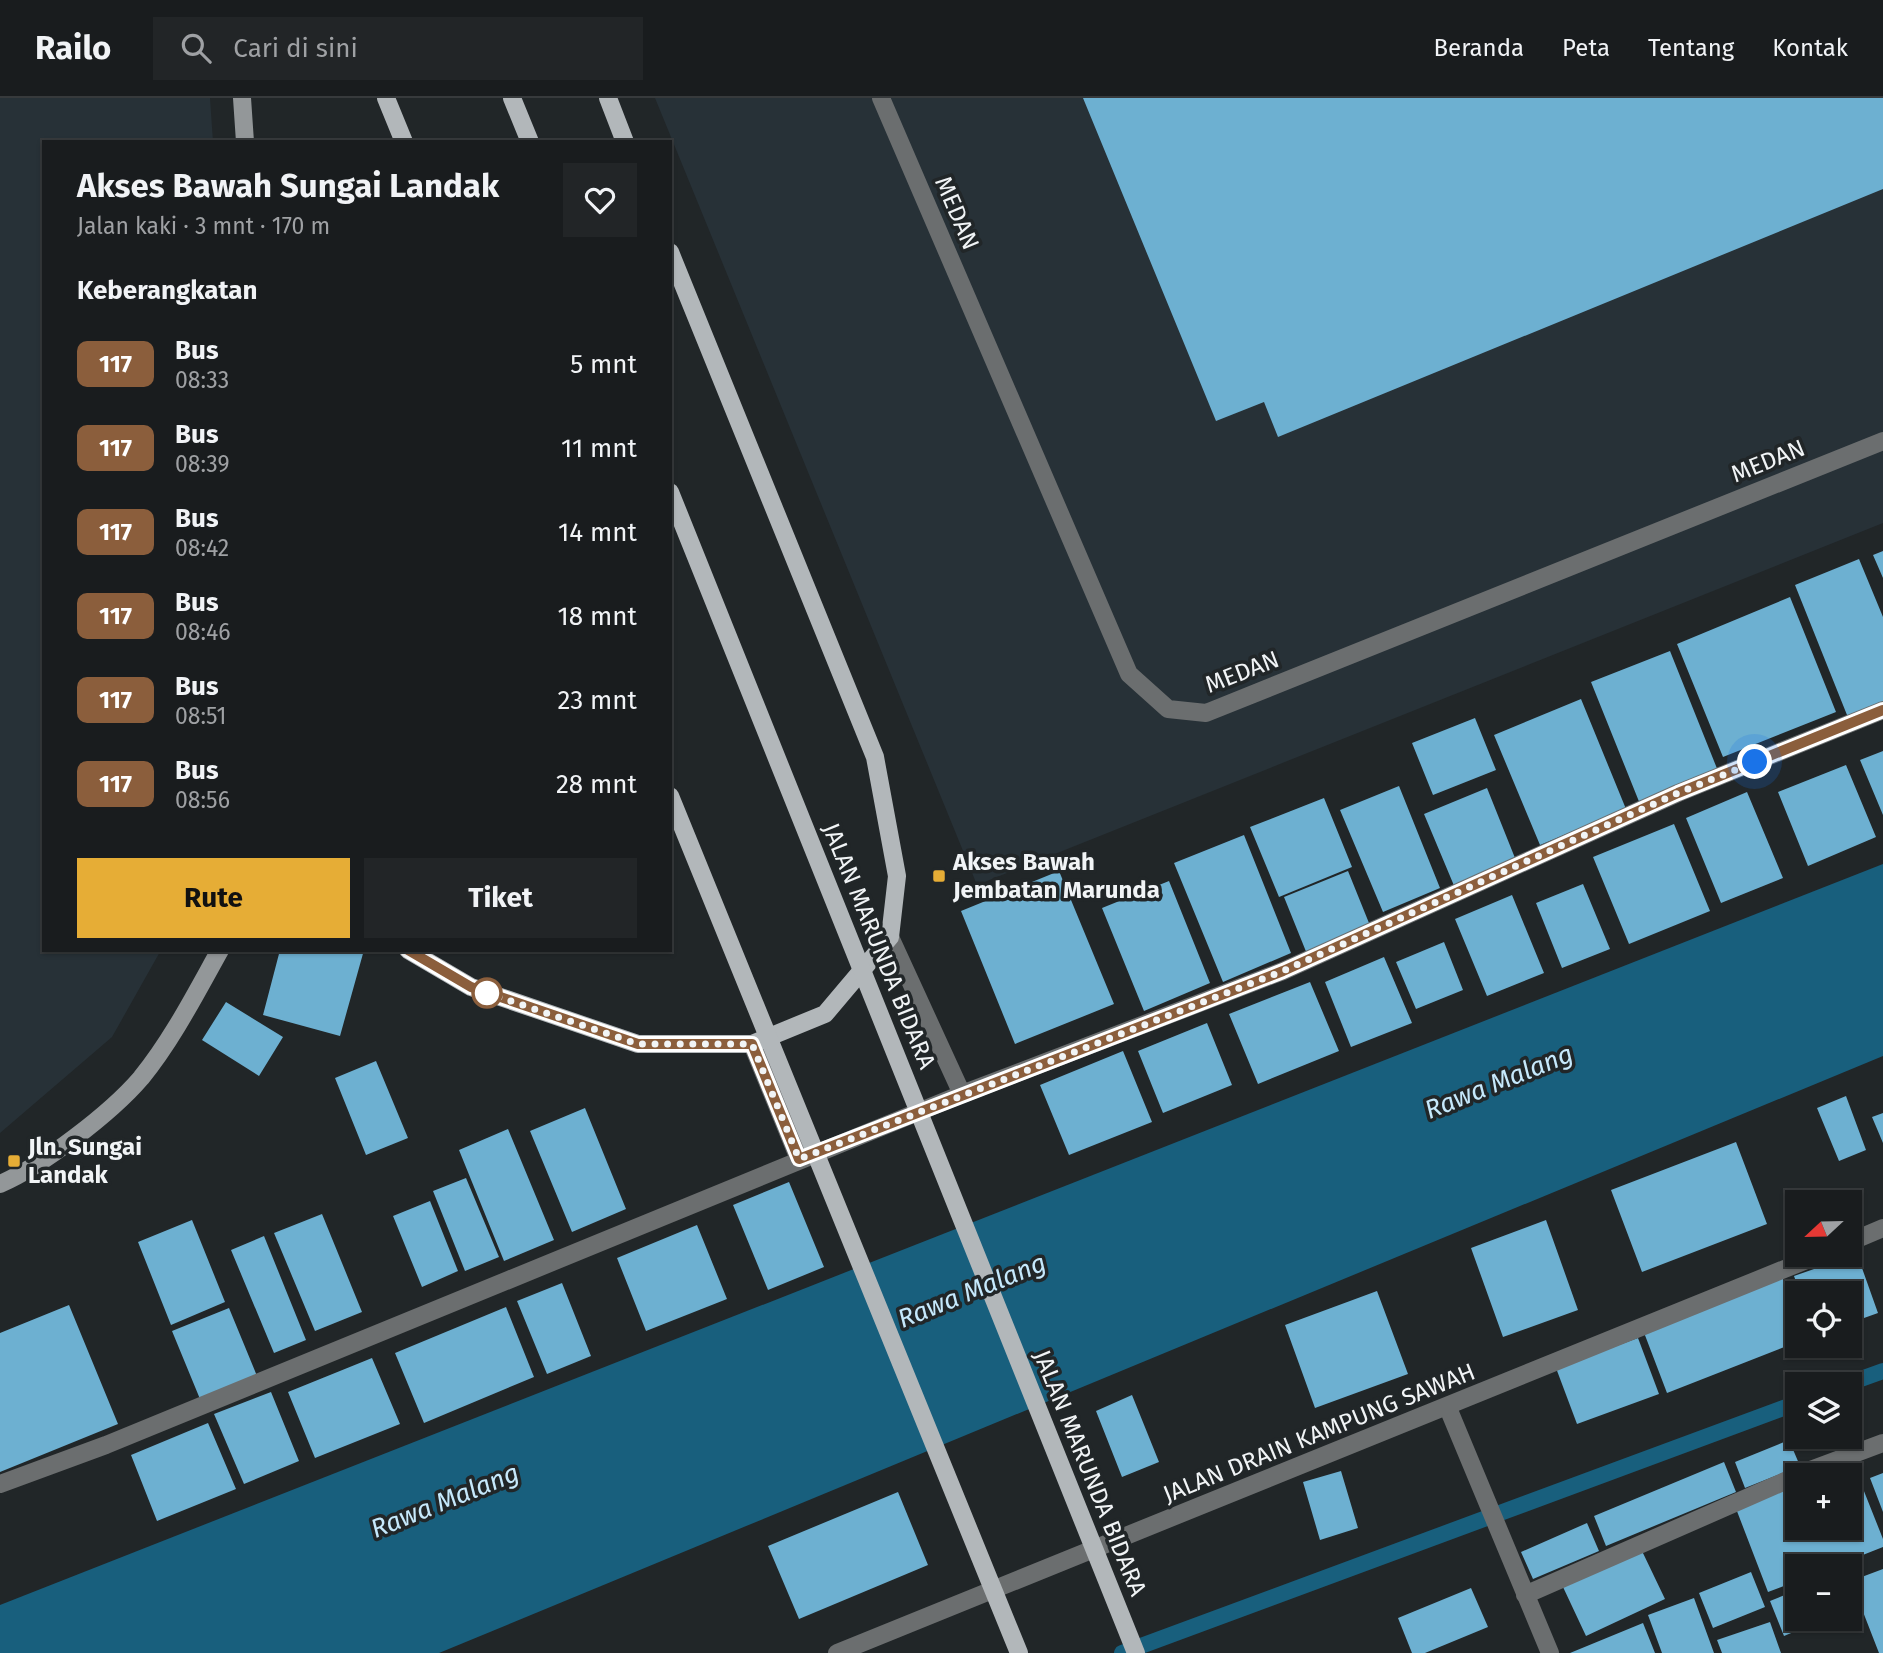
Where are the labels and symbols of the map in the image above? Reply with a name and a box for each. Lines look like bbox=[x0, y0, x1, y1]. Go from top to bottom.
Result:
street label: MEDAN bbox=[929, 172, 985, 254]
street label: MEDAN bbox=[1727, 434, 1809, 488]
street label: MEDAN bbox=[1201, 645, 1283, 699]
your location bbox=[1737, 744, 1772, 779]
street label: JALAN MARUNDA BIDARA bbox=[817, 819, 941, 1073]
place label: Akses Bawah Jembatan Marunda bbox=[952, 848, 1160, 904]
marker: Akses Bawah Jembatan Marunda bbox=[931, 868, 947, 884]
unlabelled marker bbox=[472, 978, 502, 1008]
water label: Rawa Malang bbox=[1420, 1038, 1578, 1126]
place label: Jln. Sungai Landak bbox=[27, 1133, 142, 1189]
marker: Jln. Sungai Landak bbox=[6, 1153, 22, 1169]
north arrow bbox=[1785, 1190, 1862, 1267]
water label: Rawa Malang bbox=[893, 1247, 1051, 1335]
street label: JALAN MARUNDA BIDARA bbox=[1028, 1346, 1152, 1600]
street label: JALAN DRAIN KAMPUNG SAWAH bbox=[1159, 1357, 1479, 1509]
water label: Rawa Malang bbox=[366, 1457, 524, 1545]

